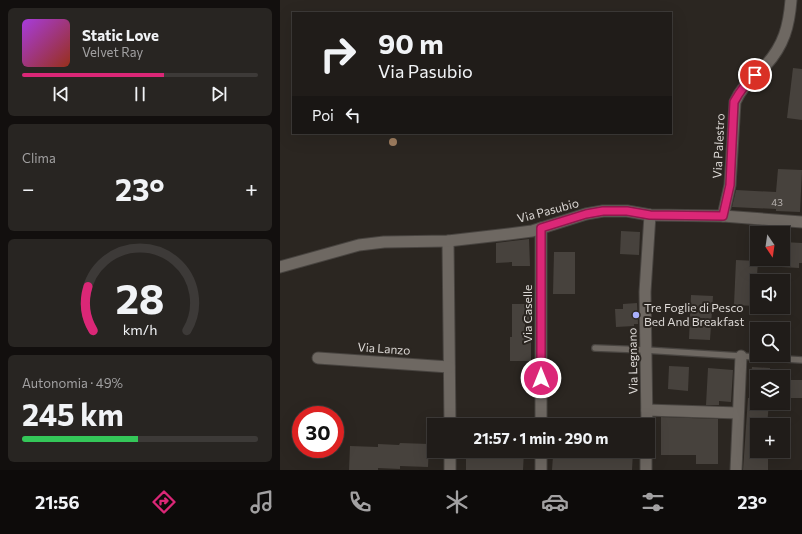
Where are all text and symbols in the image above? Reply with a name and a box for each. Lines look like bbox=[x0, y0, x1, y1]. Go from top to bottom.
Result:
text: Static Love bbox=[82, 26, 159, 44]
text: 90 m bbox=[378, 26, 444, 60]
icon: right bbox=[312, 28, 364, 80]
text: Velvet Ray bbox=[82, 44, 143, 60]
pin bbox=[738, 58, 772, 92]
text: Via Pasubio bbox=[378, 60, 473, 82]
icon: arrive bbox=[744, 64, 766, 86]
icon: previous bbox=[50, 83, 72, 105]
icon: pause bbox=[129, 83, 151, 105]
icon: next bbox=[208, 83, 230, 105]
icon: left bbox=[342, 104, 364, 126]
text: Poi bbox=[312, 106, 334, 124]
street label: Via Palestro bbox=[709, 113, 727, 179]
text: Clima bbox=[22, 150, 56, 166]
text: 23° bbox=[115, 170, 165, 207]
text: − bbox=[22, 175, 35, 202]
text: + bbox=[245, 175, 258, 202]
street label: Via Pasubio bbox=[515, 195, 580, 225]
house number: 43 bbox=[771, 196, 783, 208]
north arrow bbox=[750, 226, 790, 266]
map controls bbox=[750, 226, 790, 458]
text: 28 bbox=[115, 272, 165, 323]
button: sound bbox=[750, 274, 790, 314]
street label: Via Caselle bbox=[520, 285, 534, 343]
place label: Tre Foglie di Pesco Bed And Breakfast bbox=[644, 300, 744, 328]
marker: Tre Foglie di Pesco Bed And Breakfast bbox=[631, 310, 641, 320]
text: km/h bbox=[123, 319, 157, 337]
button: search bbox=[750, 322, 790, 362]
street label: Via Legnano bbox=[624, 327, 640, 395]
street label: Via Lanzo bbox=[357, 339, 411, 357]
position arrow bbox=[520, 357, 562, 399]
button: layers bbox=[750, 370, 790, 410]
text: Autonomia · 49% bbox=[22, 375, 123, 391]
text: 245 km bbox=[22, 395, 124, 432]
speed limit sign: 30 bbox=[292, 406, 344, 458]
button: + bbox=[750, 418, 790, 458]
text: 21:57 · 1 min · 290 m bbox=[474, 429, 608, 447]
icon: directions bbox=[150, 488, 178, 516]
icon: music bbox=[248, 488, 276, 516]
icon: phone bbox=[346, 488, 374, 516]
icon: climate bbox=[443, 488, 471, 516]
icon: car bbox=[541, 488, 569, 516]
icon: filters bbox=[639, 488, 667, 516]
text: 21:56 bbox=[35, 491, 80, 513]
text: 23° bbox=[737, 491, 767, 513]

